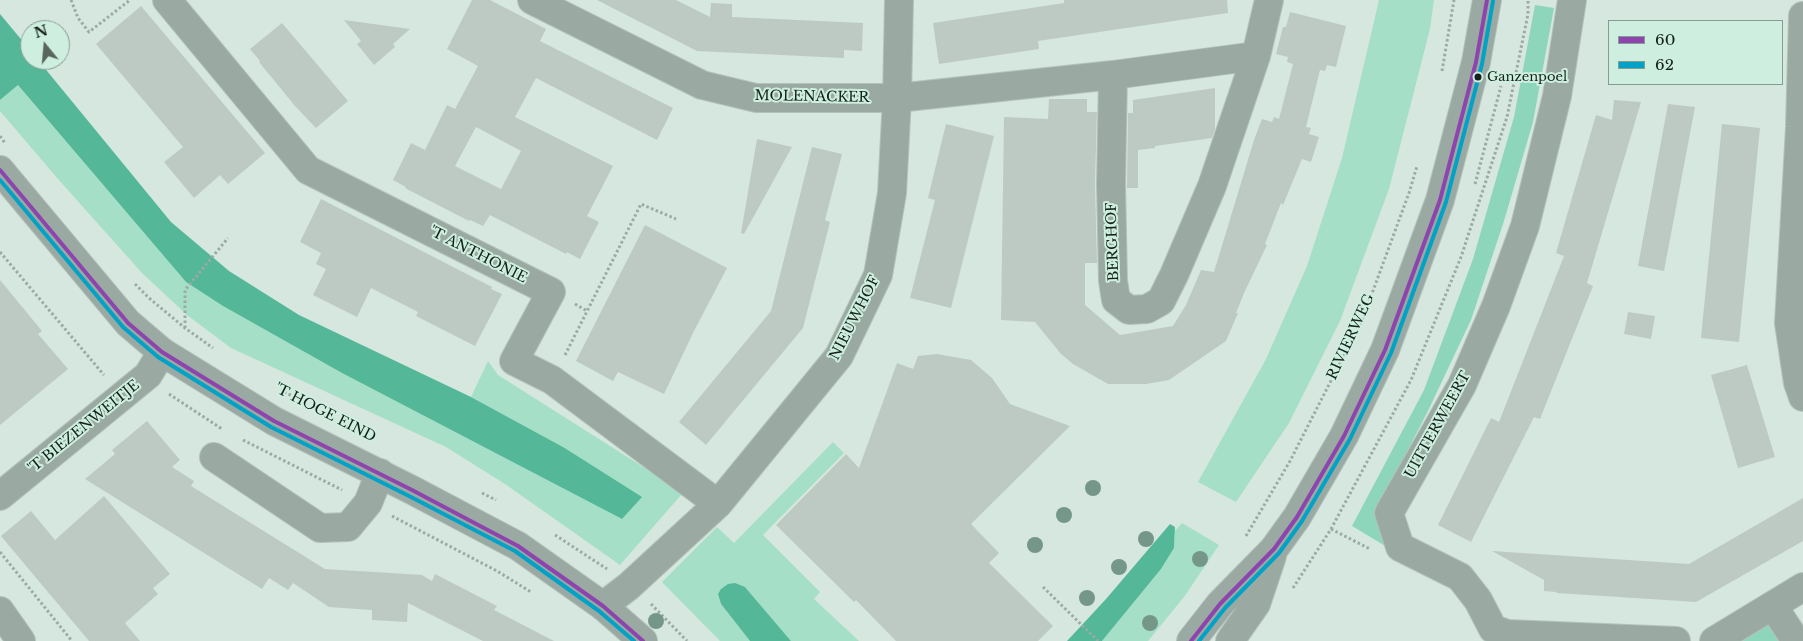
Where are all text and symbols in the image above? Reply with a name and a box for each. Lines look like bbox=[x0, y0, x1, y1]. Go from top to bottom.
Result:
north arrow bbox=[20, 20, 70, 70]
legend bbox=[1608, 20, 1783, 85]
text: N bbox=[32, 21, 50, 42]
text: 60 bbox=[1655, 30, 1675, 49]
text: 62 bbox=[1655, 55, 1674, 74]
place label: Ganzenpoel bbox=[1487, 69, 1567, 85]
marker: Ganzenpoel bbox=[1473, 72, 1483, 82]
street label: MOLENACKER bbox=[754, 88, 870, 106]
street label: BERGHOF bbox=[1103, 202, 1123, 282]
street label: 'T ANTHONIE bbox=[426, 223, 530, 287]
street label: NIEUWHOF bbox=[827, 273, 883, 363]
street label: RIVIERWEG bbox=[1324, 291, 1378, 383]
street label: UITTERWEERT bbox=[1402, 369, 1474, 481]
street label: 'T BIEZENWEITJE bbox=[25, 377, 143, 477]
street label: 'T HOGE EIND bbox=[271, 380, 379, 446]

